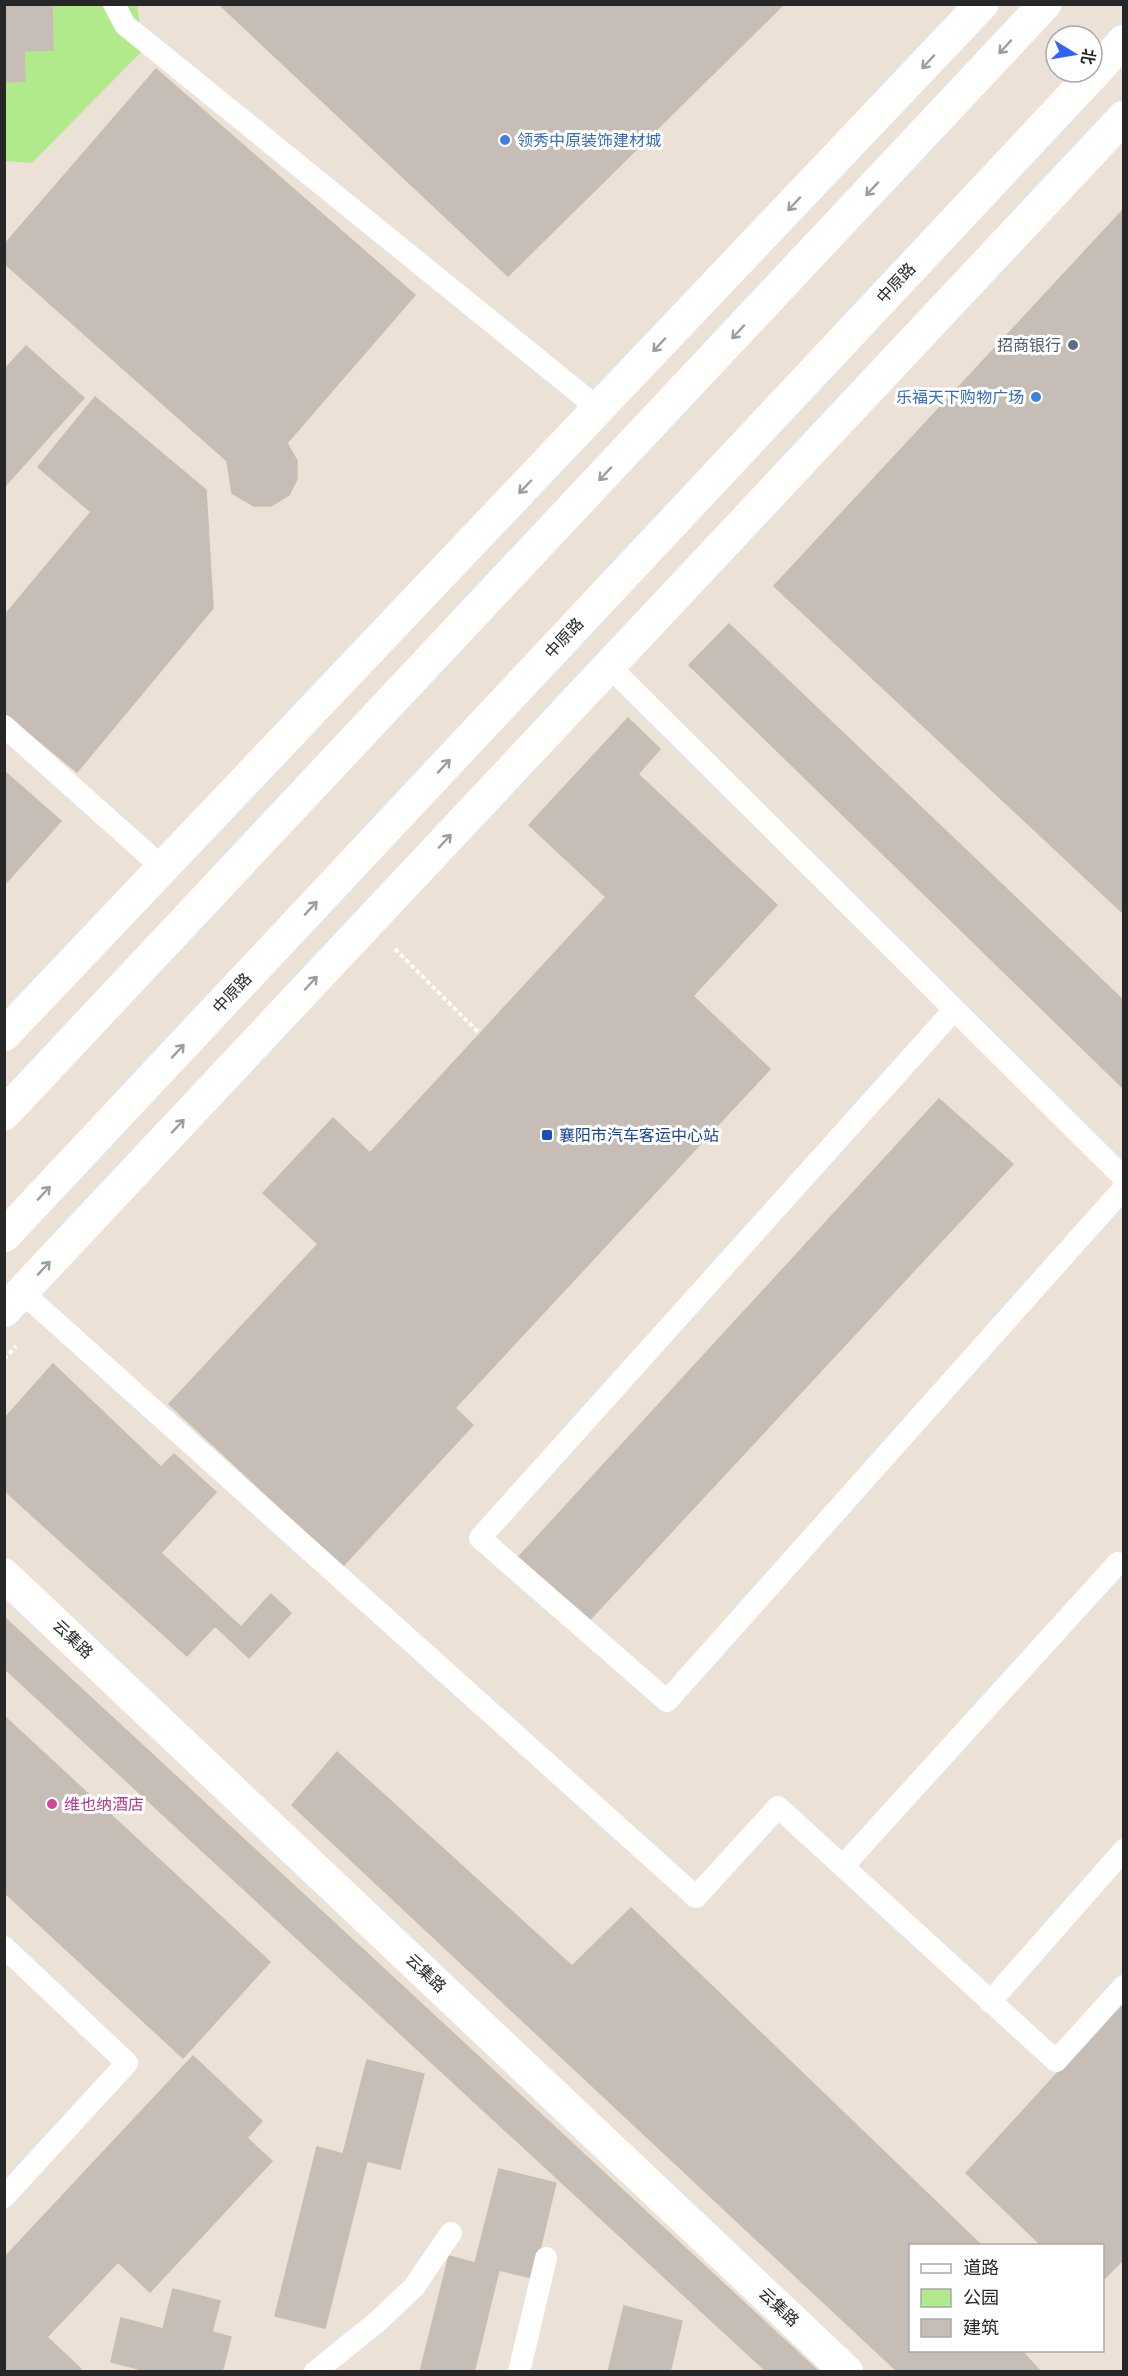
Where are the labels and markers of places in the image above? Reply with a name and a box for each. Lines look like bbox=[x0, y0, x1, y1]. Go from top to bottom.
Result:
place label: 领秀中原装饰建材城 bbox=[517, 131, 661, 150]
marker: 领秀中原装饰建材城 bbox=[498, 133, 512, 147]
place label: 招商银行 bbox=[997, 336, 1061, 355]
marker: 招商银行 bbox=[1066, 338, 1080, 352]
place label: 乐福天下购物广场 bbox=[896, 388, 1024, 407]
marker: 乐福天下购物广场 bbox=[1029, 390, 1043, 404]
place label: 襄阳市汽车客运中心站 bbox=[559, 1126, 719, 1145]
marker: 襄阳市汽车客运中心站 bbox=[540, 1128, 554, 1142]
place label: 维也纳酒店 bbox=[64, 1795, 144, 1814]
marker: 维也纳酒店 bbox=[45, 1797, 59, 1811]

